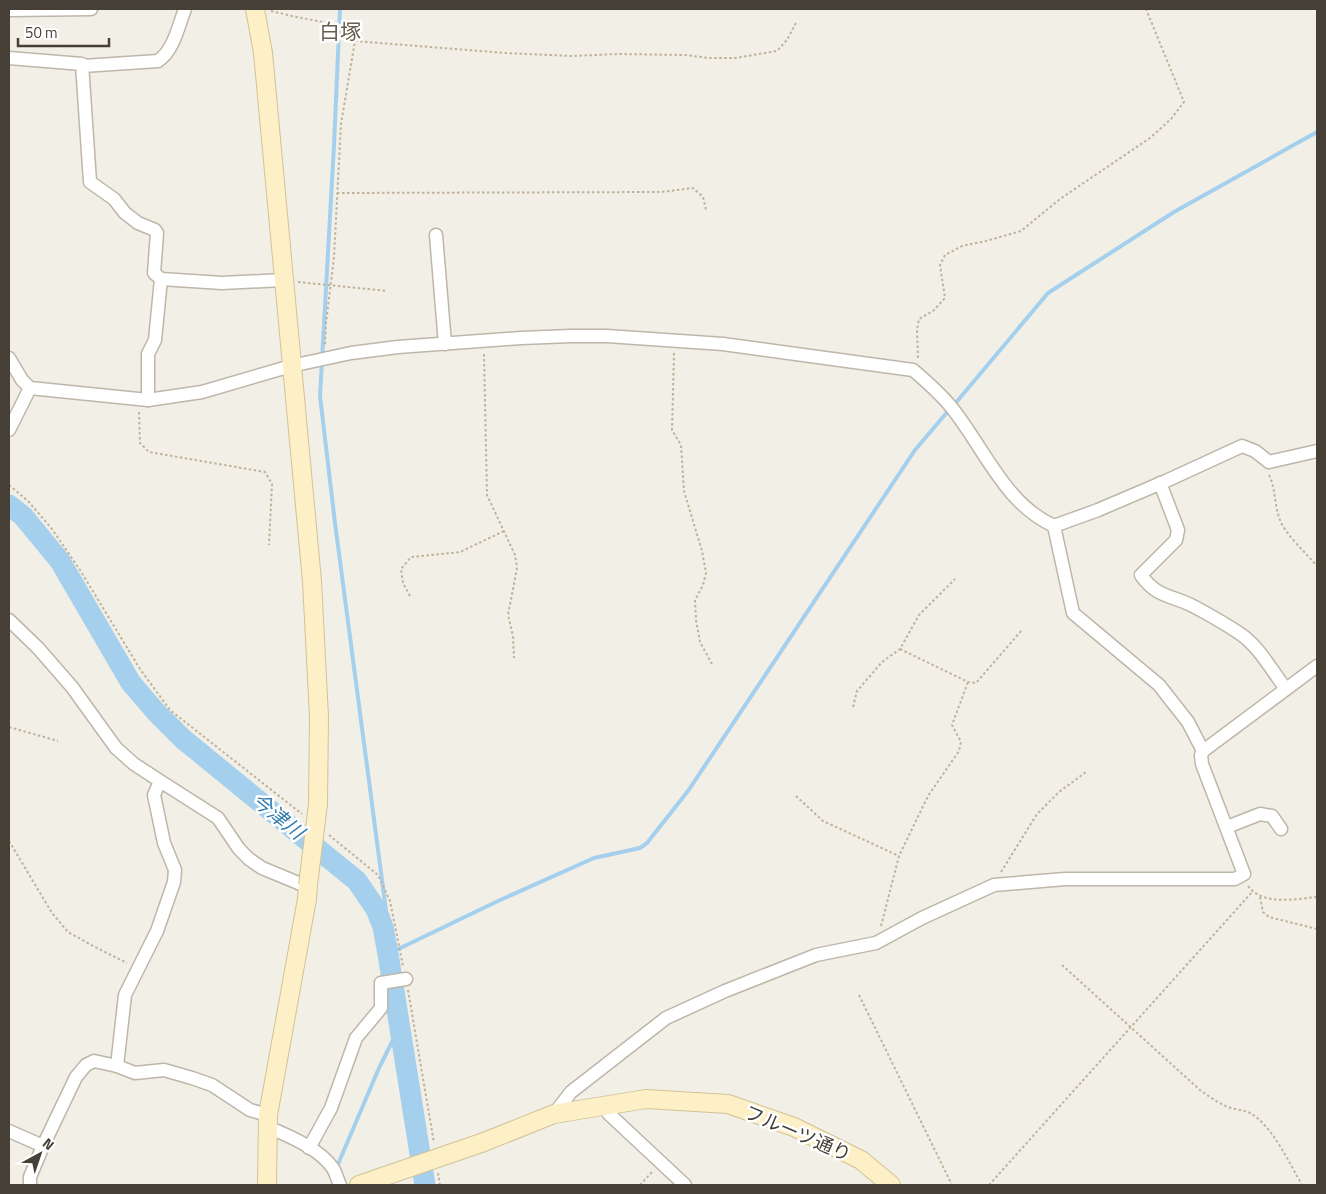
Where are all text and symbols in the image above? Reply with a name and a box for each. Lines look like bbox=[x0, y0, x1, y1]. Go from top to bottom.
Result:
scale bar bbox=[18, 15, 109, 47]
district label: 白塚 bbox=[319, 15, 361, 47]
text: 50 m bbox=[25, 21, 58, 44]
water label: 今津川 bbox=[245, 785, 313, 848]
street label: フルーツ通り bbox=[740, 1097, 856, 1168]
north arrow bbox=[15, 1129, 65, 1179]
text: N bbox=[38, 1132, 59, 1155]

